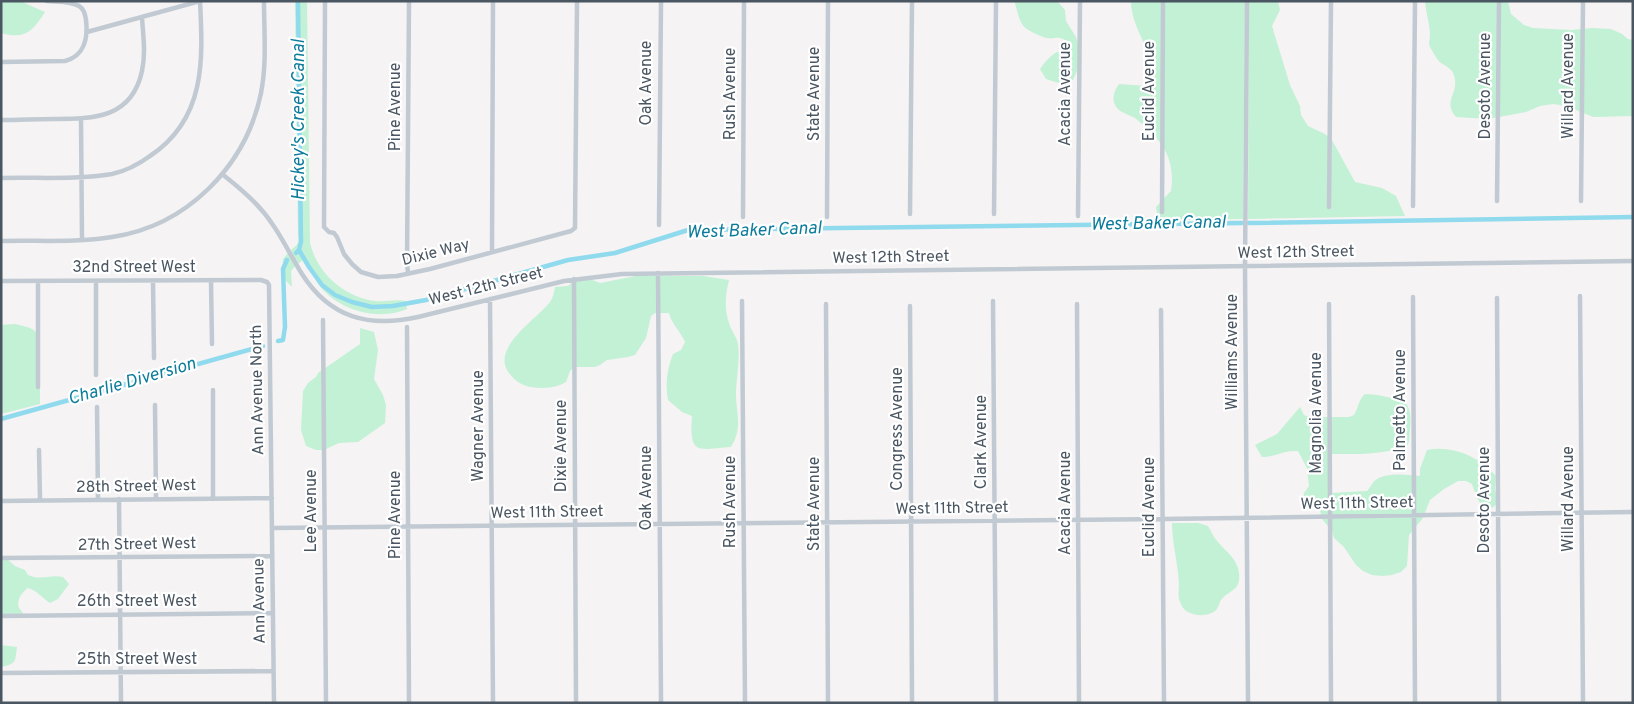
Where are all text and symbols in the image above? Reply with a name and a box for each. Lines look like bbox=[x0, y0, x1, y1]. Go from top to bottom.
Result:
street label: Desoto Avenue bbox=[1476, 33, 1496, 139]
street label: Willard Avenue bbox=[1559, 33, 1579, 139]
water label: Hickey's Creek Canal bbox=[288, 38, 311, 201]
street label: Oak Avenue bbox=[637, 41, 657, 125]
street label: Euclid Avenue bbox=[1140, 41, 1160, 141]
street label: Acacia Avenue bbox=[1056, 42, 1076, 146]
street label: State Avenue bbox=[805, 47, 825, 141]
street label: Rush Avenue bbox=[721, 48, 741, 140]
street label: Pine Avenue bbox=[386, 63, 406, 151]
water label: West Baker Canal bbox=[1090, 211, 1227, 237]
water label: West Baker Canal bbox=[686, 217, 823, 245]
street label: Dixie Way bbox=[400, 235, 472, 271]
street label: West 12th Street bbox=[1237, 242, 1355, 264]
street label: West 12th Street bbox=[832, 247, 950, 269]
street label: 32nd Street West bbox=[72, 258, 196, 278]
street label: West 12th Street bbox=[427, 263, 545, 311]
street label: Williams Avenue bbox=[1223, 294, 1243, 410]
street label: Ann Avenue North bbox=[247, 324, 269, 456]
street label: Palmetto Avenue bbox=[1391, 349, 1411, 471]
street label: Magnolia Avenue bbox=[1307, 352, 1327, 474]
water label: Charlie Diversion bbox=[65, 353, 199, 411]
street label: Congress Avenue bbox=[888, 367, 908, 491]
street label: Wagner Avenue bbox=[469, 370, 489, 482]
street label: Clark Avenue bbox=[972, 395, 992, 489]
street label: Dixie Avenue bbox=[552, 400, 572, 492]
street label: Oak Avenue bbox=[637, 446, 657, 530]
street label: Willard Avenue bbox=[1559, 446, 1579, 552]
street label: Desoto Avenue bbox=[1475, 447, 1495, 553]
street label: Acacia Avenue bbox=[1056, 451, 1076, 555]
street label: Rush Avenue bbox=[721, 456, 741, 548]
street label: State Avenue bbox=[805, 457, 825, 551]
street label: Euclid Avenue bbox=[1140, 457, 1160, 557]
street label: Lee Avenue bbox=[302, 469, 322, 553]
street label: Pine Avenue bbox=[386, 471, 406, 559]
street label: 28th Street West bbox=[76, 476, 196, 498]
street label: West 11th Street bbox=[1300, 493, 1414, 515]
street label: West 11th Street bbox=[895, 498, 1009, 520]
street label: West 11th Street bbox=[490, 502, 604, 524]
street label: 27th Street West bbox=[78, 534, 196, 556]
street label: Ann Avenue bbox=[249, 558, 271, 644]
street label: 26th Street West bbox=[77, 592, 197, 612]
street label: 25th Street West bbox=[77, 650, 197, 670]

